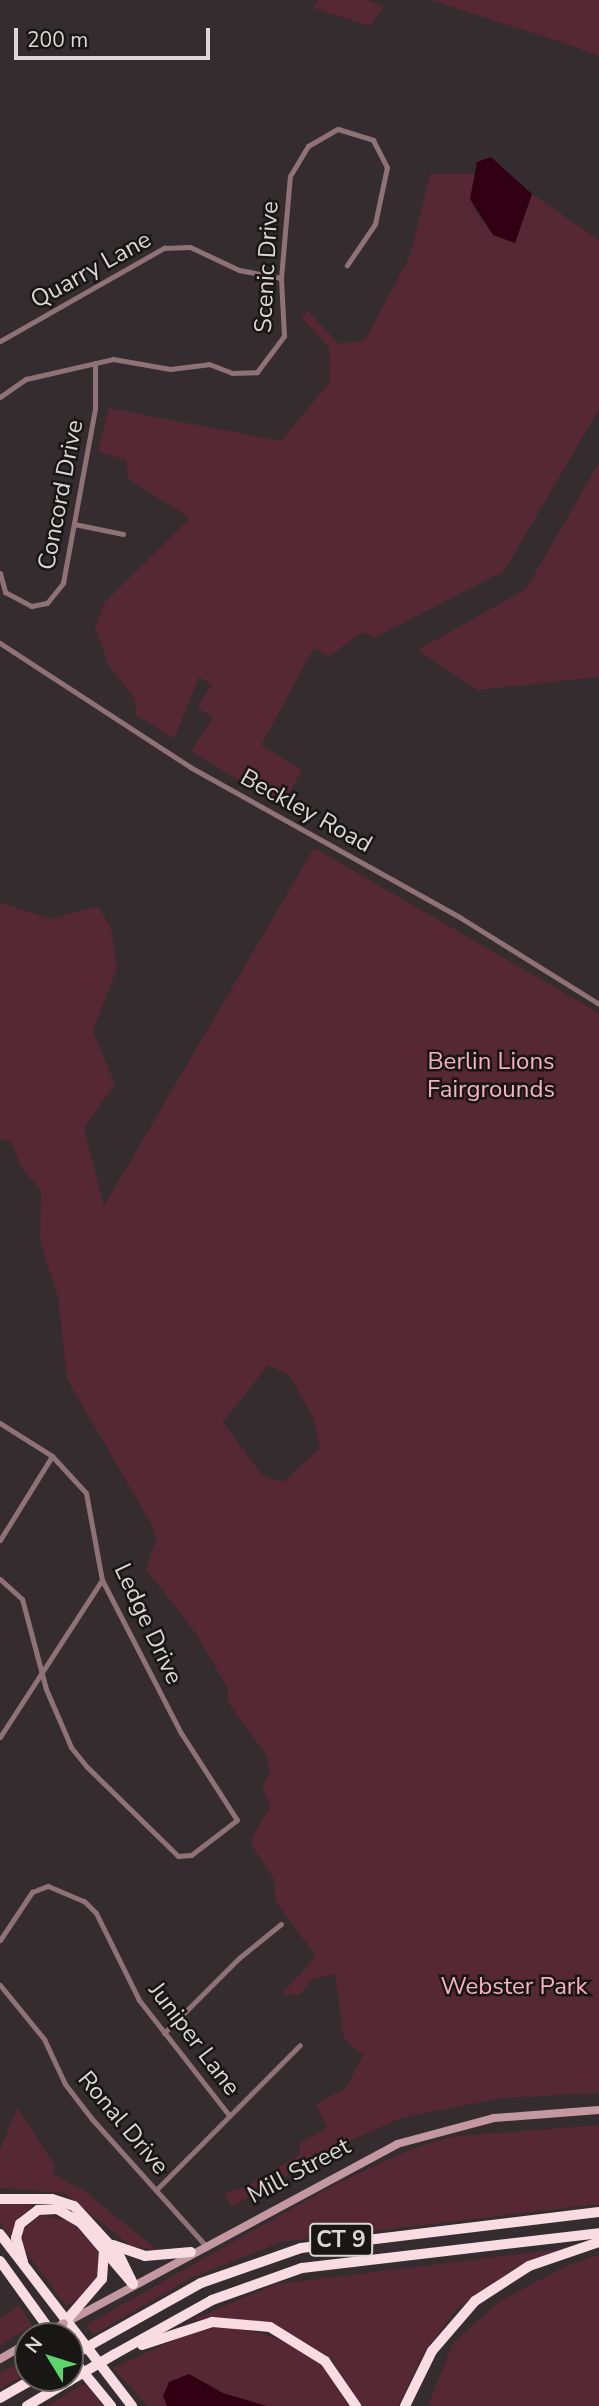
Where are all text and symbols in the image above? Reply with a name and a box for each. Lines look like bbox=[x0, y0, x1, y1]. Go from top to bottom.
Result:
scale bar bbox=[18, 14, 214, 58]
text: 200 m bbox=[27, 26, 88, 54]
street label: Scenic Drive bbox=[249, 200, 285, 334]
street label: Quarry Lane bbox=[26, 225, 156, 315]
street label: Concord Drive bbox=[32, 418, 90, 572]
street label: Beckley Road bbox=[235, 763, 377, 859]
park label: Berlin Lions Fairgrounds bbox=[427, 1048, 555, 1104]
street label: Ledge Drive bbox=[108, 1559, 188, 1689]
park label: Webster Park bbox=[441, 1973, 587, 2001]
street label: Juniper Lane bbox=[142, 1977, 246, 2101]
street label: Ronal Drive bbox=[72, 2066, 174, 2180]
street label: Mill Street bbox=[243, 2132, 355, 2210]
road number: CT 9 bbox=[308, 2220, 374, 2260]
north arrow bbox=[14, 2322, 84, 2392]
text: N bbox=[19, 2332, 49, 2359]

